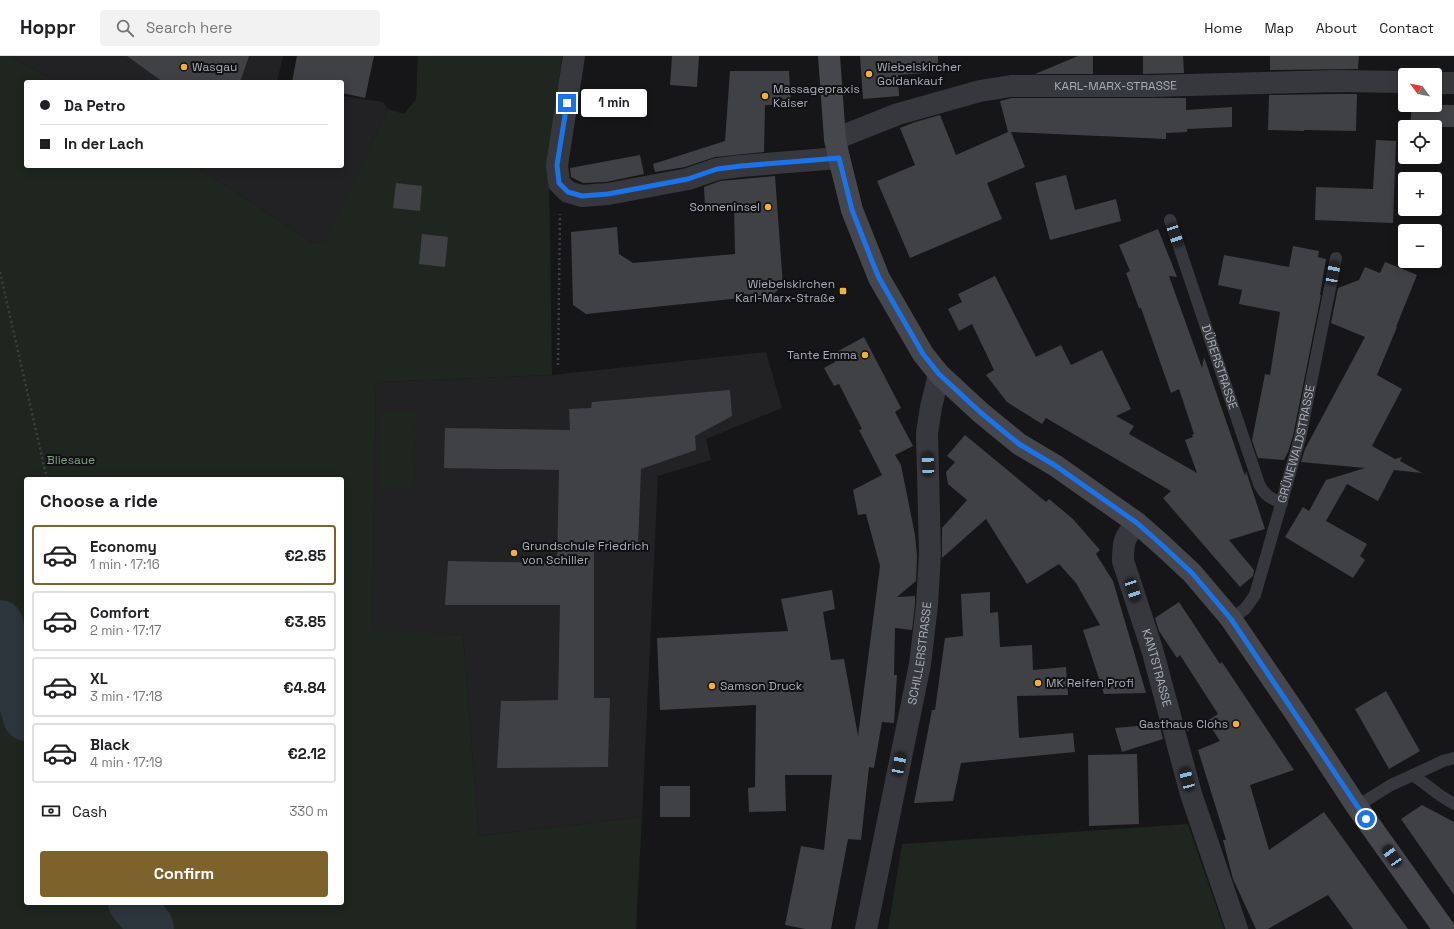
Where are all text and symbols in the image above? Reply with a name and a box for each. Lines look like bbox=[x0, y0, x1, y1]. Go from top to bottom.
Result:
search box bbox=[100, 10, 380, 46]
text: Hoppr bbox=[20, 15, 76, 40]
icon: search bbox=[114, 17, 136, 39]
text: Search here bbox=[146, 18, 232, 37]
text: Home bbox=[1204, 19, 1242, 37]
text: Map bbox=[1264, 19, 1294, 37]
text: About bbox=[1316, 19, 1357, 37]
text: Contact bbox=[1379, 19, 1434, 37]
place label: Wasgau bbox=[192, 59, 237, 75]
place label: Wiebelskircher Goldankauf bbox=[877, 59, 962, 89]
marker: Wasgau bbox=[179, 62, 189, 72]
north arrow bbox=[1398, 68, 1442, 112]
map controls bbox=[1398, 68, 1442, 268]
marker: Wiebelskircher Goldankauf bbox=[864, 69, 874, 79]
street label: KARL-MARX-STRASSE bbox=[1054, 77, 1177, 94]
place label: Massagepraxis Kaiser bbox=[773, 81, 860, 111]
callout: 1 min bbox=[581, 89, 647, 117]
marker: Massagepraxis Kaiser bbox=[760, 91, 770, 101]
route end bbox=[558, 94, 576, 112]
text: 1 min bbox=[598, 94, 630, 111]
text: Da Petro bbox=[64, 96, 125, 115]
button: locate bbox=[1398, 120, 1442, 164]
text: In der Lach bbox=[64, 134, 144, 153]
button: + bbox=[1398, 172, 1442, 216]
place label: Sonneninsel bbox=[689, 199, 760, 215]
marker: Sonneninsel bbox=[763, 202, 773, 212]
car bbox=[1165, 222, 1185, 248]
button: − bbox=[1398, 224, 1442, 268]
car bbox=[1325, 260, 1341, 286]
place label: Wiebelskirchen Karl-Marx-Straße bbox=[735, 276, 835, 306]
marker: Wiebelskirchen Karl-Marx-Straße bbox=[838, 286, 848, 296]
street label: DÜRERSTRASSE bbox=[1198, 322, 1241, 412]
place label: Tante Emma bbox=[787, 347, 857, 363]
marker: Tante Emma bbox=[860, 350, 870, 360]
street label: GRÜNEWALDSTRASSE bbox=[1274, 383, 1318, 505]
park label: Bliesaue bbox=[47, 452, 95, 468]
car bbox=[922, 452, 934, 476]
text: Choose a ride bbox=[40, 489, 158, 512]
icon: car bbox=[42, 537, 78, 573]
text: Economy bbox=[90, 537, 157, 556]
place label: Grundschule Friedrich von Schiller bbox=[522, 538, 649, 568]
text: €2.85 bbox=[284, 546, 326, 565]
marker: Grundschule Friedrich von Schiller bbox=[509, 548, 519, 558]
text: 1 min · 17:16 bbox=[90, 556, 160, 573]
car bbox=[1124, 577, 1142, 603]
street label: SCHILLERSTRASSE bbox=[904, 601, 935, 706]
icon: car bbox=[42, 603, 78, 639]
text: Comfort bbox=[90, 603, 150, 622]
text: €3.85 bbox=[284, 612, 326, 631]
text: 2 min · 17:17 bbox=[90, 622, 161, 639]
street label: KANTSTRASSE bbox=[1138, 627, 1175, 709]
icon: car bbox=[42, 669, 78, 705]
text: XL bbox=[90, 669, 108, 688]
place label: MK Reifen Profi bbox=[1046, 675, 1134, 691]
text: €4.84 bbox=[283, 678, 326, 697]
place label: Samson Druck bbox=[720, 678, 803, 694]
marker: MK Reifen Profi bbox=[1033, 678, 1043, 688]
marker: Samson Druck bbox=[707, 681, 717, 691]
text: 3 min · 17:18 bbox=[90, 688, 162, 705]
place label: Gasthaus Clohs bbox=[1139, 716, 1228, 732]
marker: Gasthaus Clohs bbox=[1231, 719, 1241, 729]
icon: car bbox=[42, 735, 78, 771]
text: Black bbox=[90, 735, 130, 754]
text: €2.12 bbox=[288, 744, 326, 763]
car bbox=[891, 751, 907, 777]
text: 4 min · 17:19 bbox=[90, 754, 162, 771]
car bbox=[1178, 766, 1196, 792]
icon: cash bbox=[40, 800, 62, 822]
text: Cash bbox=[72, 802, 107, 821]
text: 330 m bbox=[289, 803, 328, 820]
route start bbox=[1357, 810, 1375, 828]
car bbox=[1380, 843, 1404, 869]
button: Confirm bbox=[40, 851, 328, 897]

